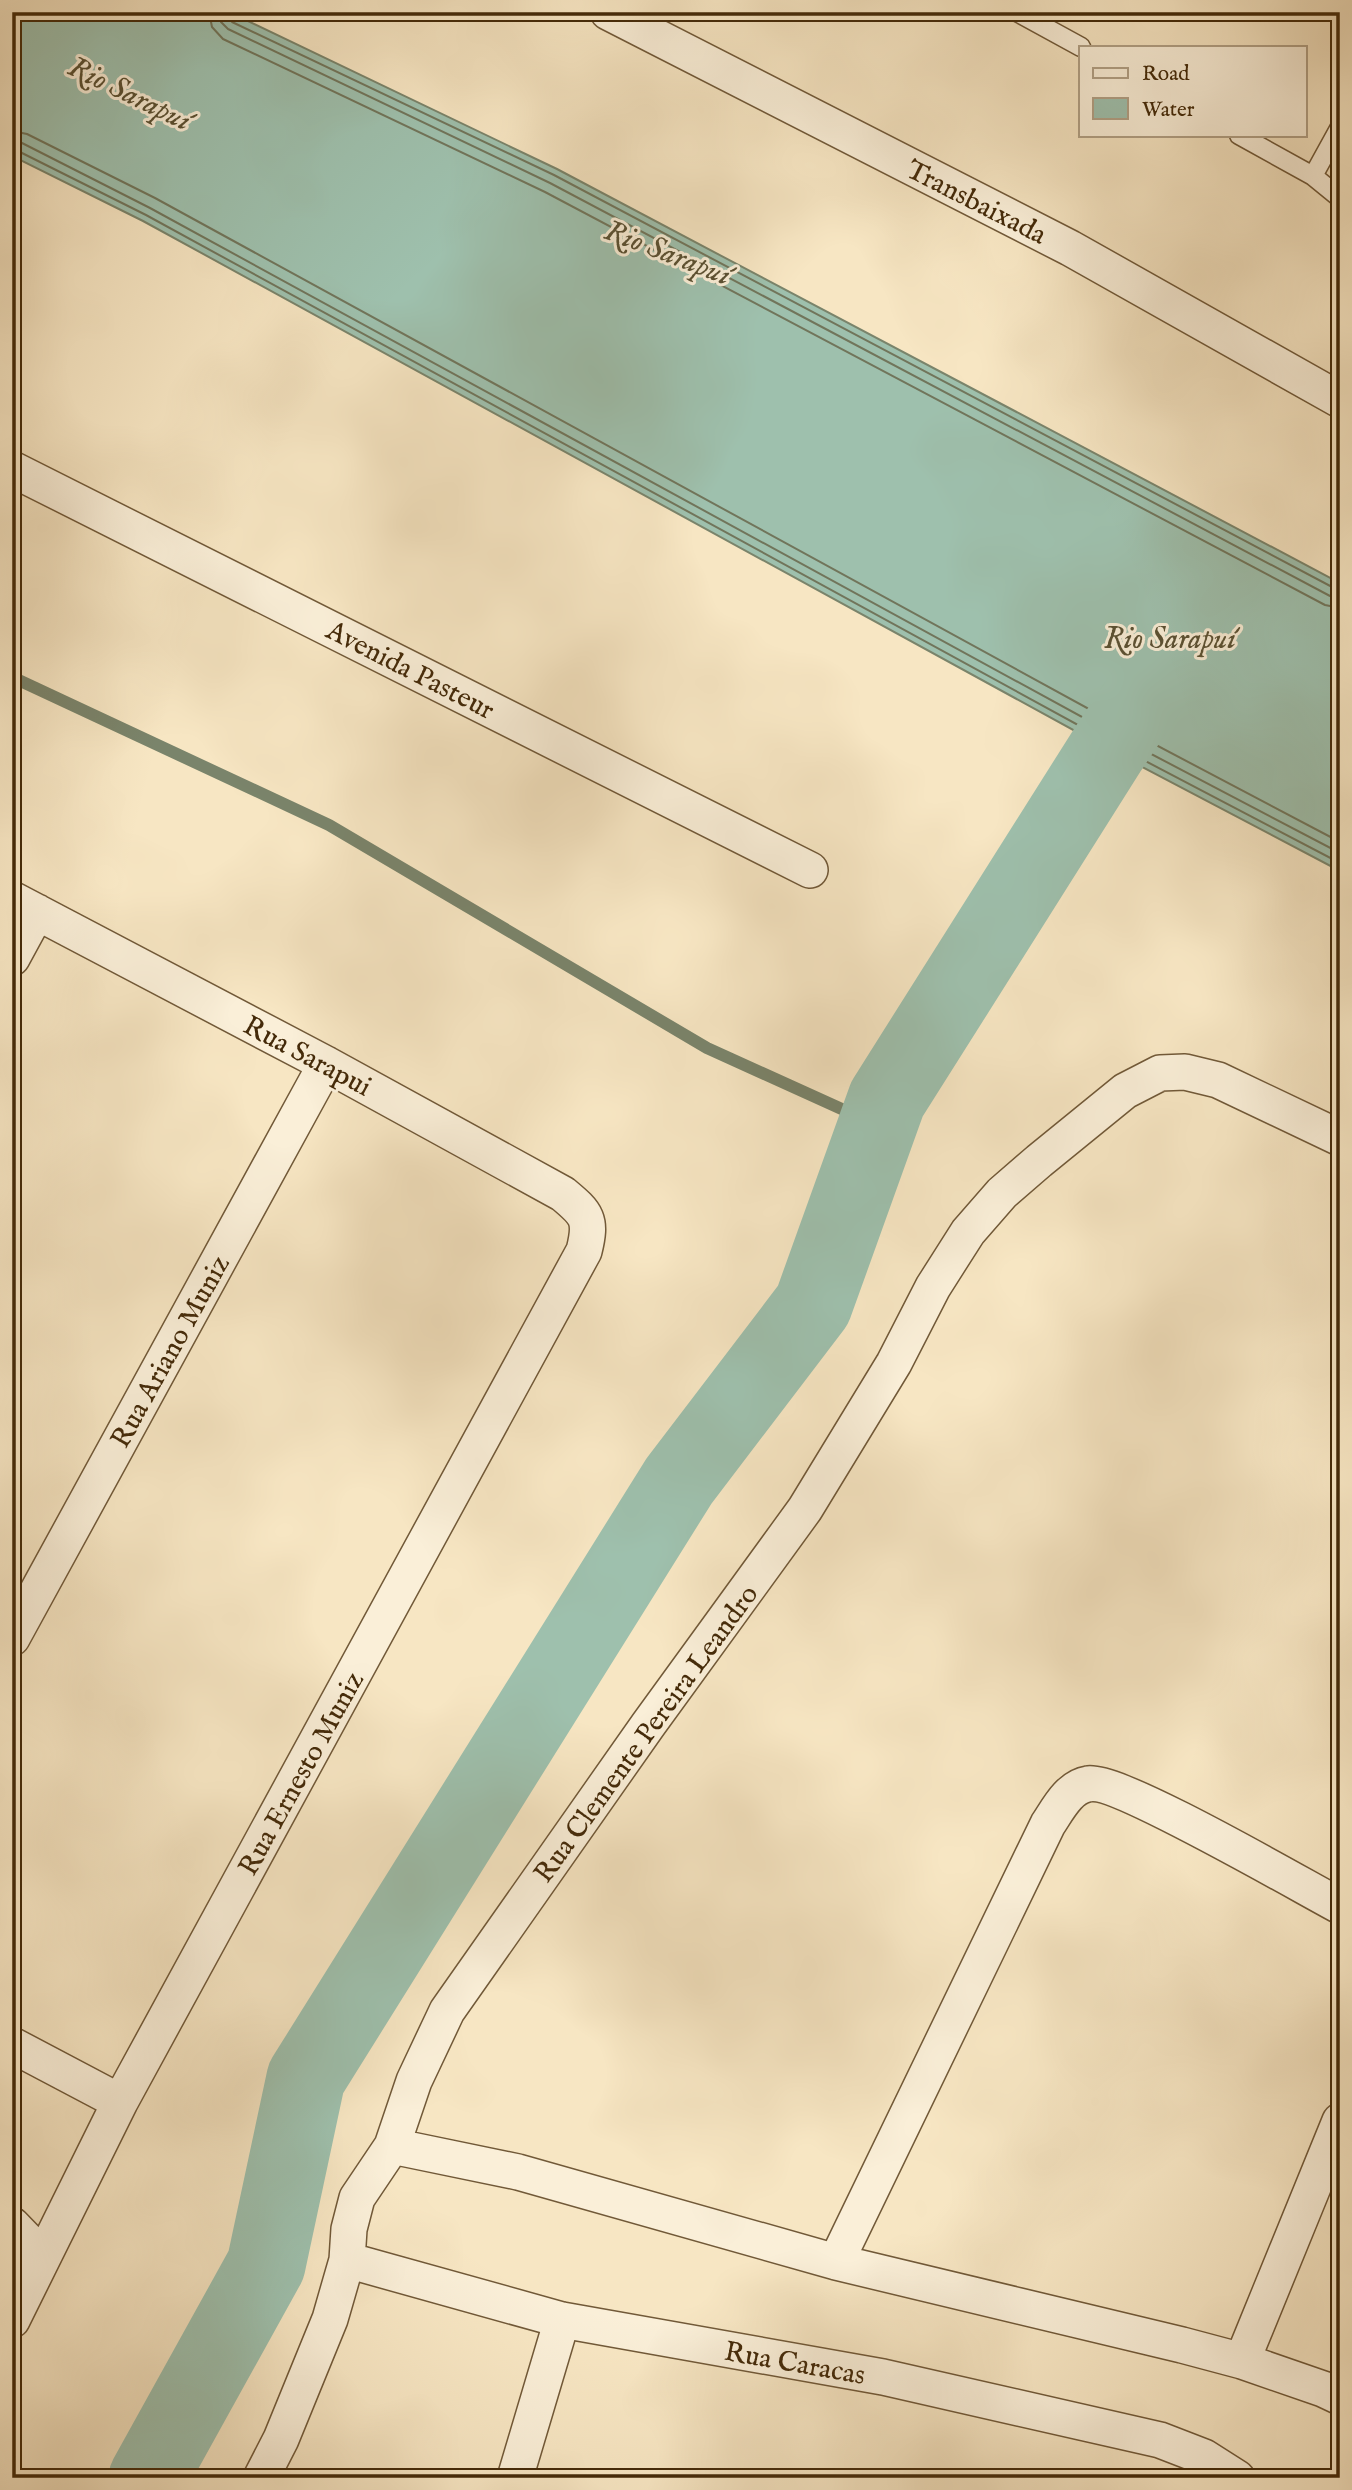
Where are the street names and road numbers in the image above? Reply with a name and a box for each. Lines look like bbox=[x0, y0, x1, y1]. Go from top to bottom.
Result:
street label: Transbaixada bbox=[900, 153, 1053, 254]
street label: Avenida Pasteur bbox=[319, 613, 500, 729]
street label: Rua Sarapui bbox=[237, 1009, 377, 1105]
street label: Rua Ariano Muniz bbox=[104, 1250, 239, 1455]
street label: Rua Clemente Pereira Leandro bbox=[527, 1578, 767, 1890]
street label: Rua Ernesto Muniz bbox=[232, 1666, 373, 1882]
street label: Rua Caracas bbox=[721, 2335, 868, 2394]

